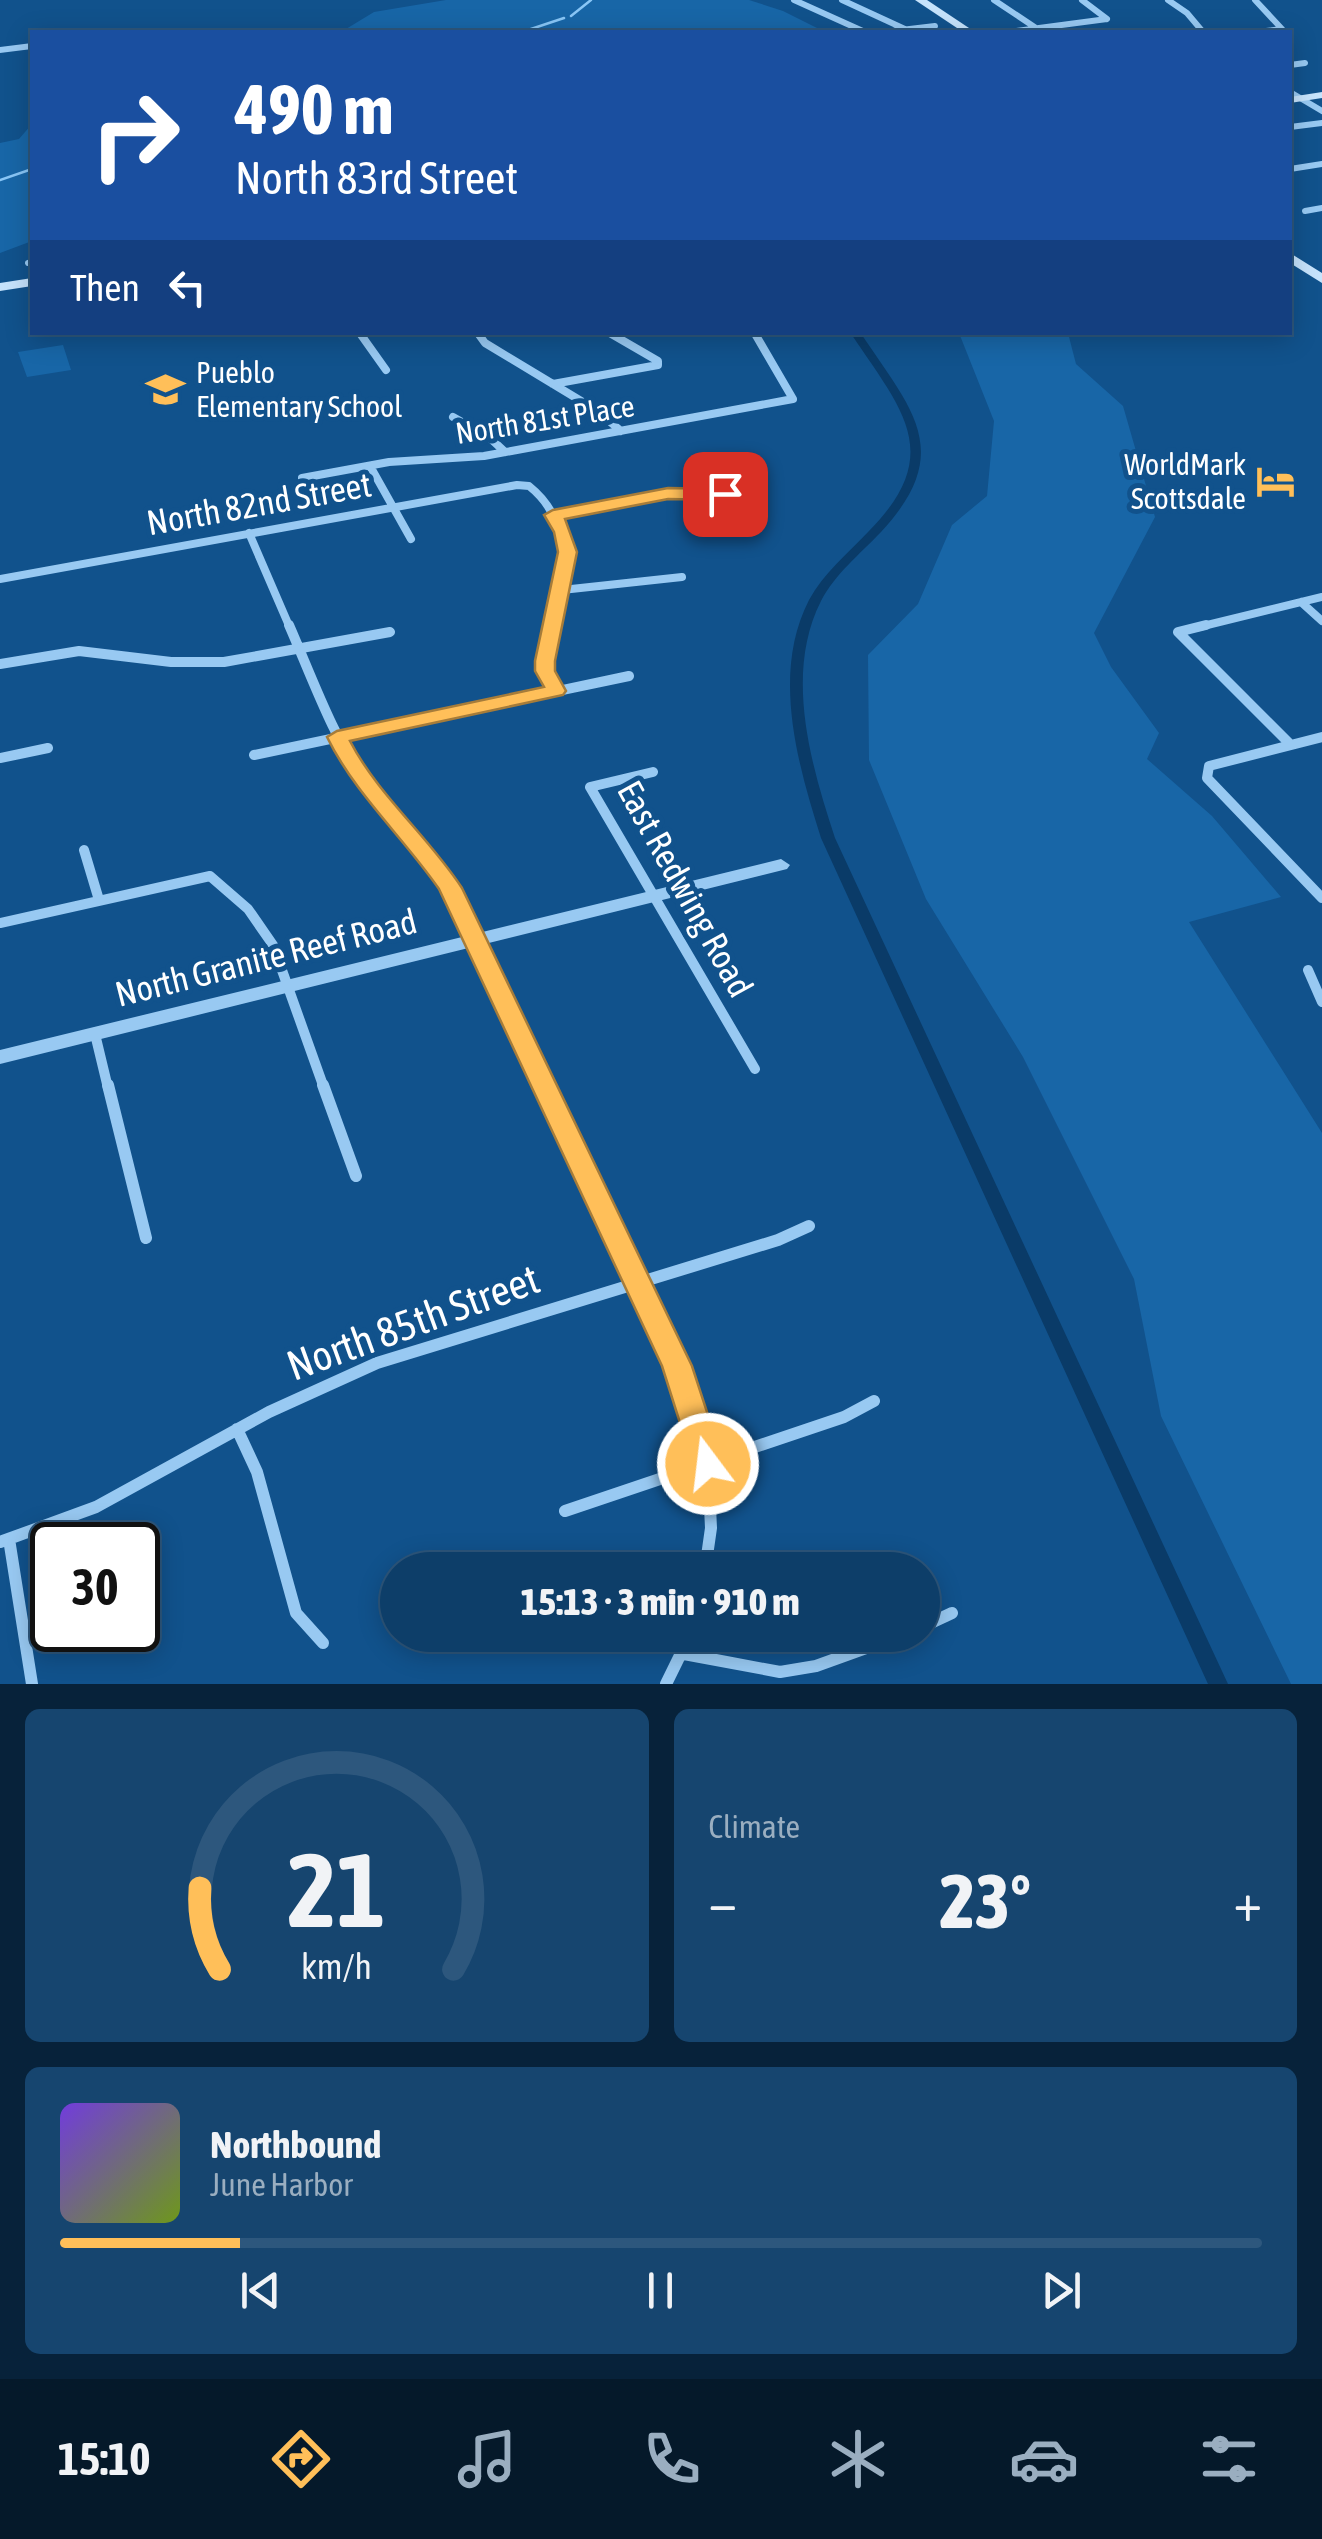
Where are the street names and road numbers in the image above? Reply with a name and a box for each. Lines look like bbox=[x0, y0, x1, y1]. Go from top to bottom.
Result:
street label: North 81st Place bbox=[453, 388, 637, 450]
street label: North 82nd Street bbox=[144, 464, 374, 542]
street label: East Redwing Road bbox=[610, 774, 762, 1004]
street label: North Granite Reef Road bbox=[111, 900, 421, 1014]
street label: North 85th Street bbox=[280, 1254, 546, 1390]

